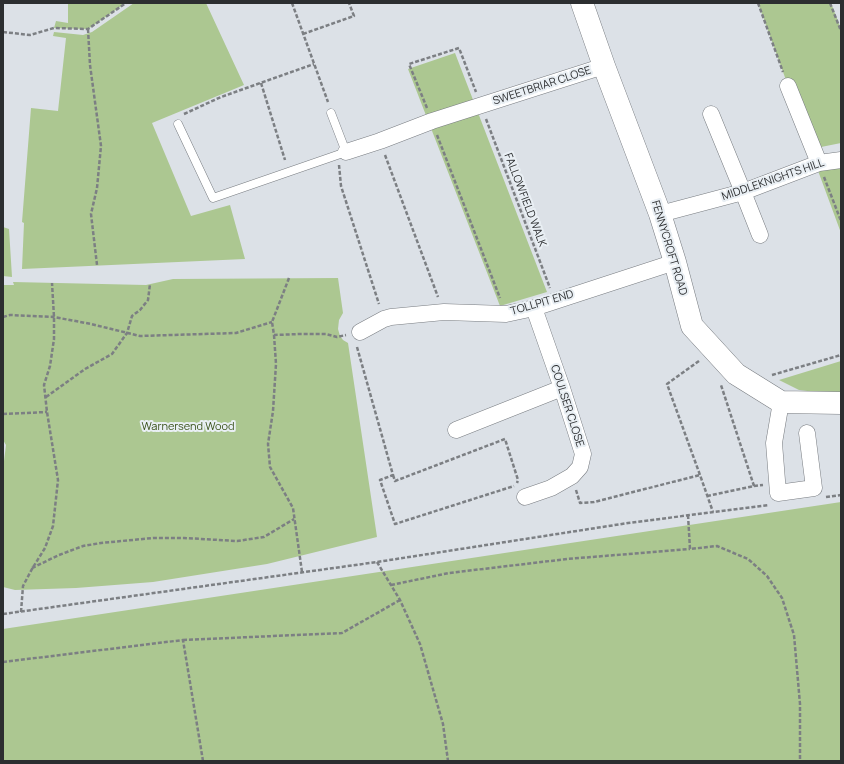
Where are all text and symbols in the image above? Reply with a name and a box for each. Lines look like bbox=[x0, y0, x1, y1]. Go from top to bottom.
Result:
street label: SWEETBRIAR CLOSE bbox=[491, 64, 593, 108]
street label: FALLOWFIELD WALK bbox=[501, 151, 549, 249]
street label: MIDDLEKNIGHTS HILL bbox=[720, 156, 826, 204]
street label: FENNYCROFT ROAD bbox=[648, 199, 690, 297]
street label: TOLLPIT END bbox=[509, 288, 575, 318]
street label: COULSER CLOSE bbox=[547, 363, 587, 449]
park label: Warnersend Wood bbox=[142, 420, 234, 434]

